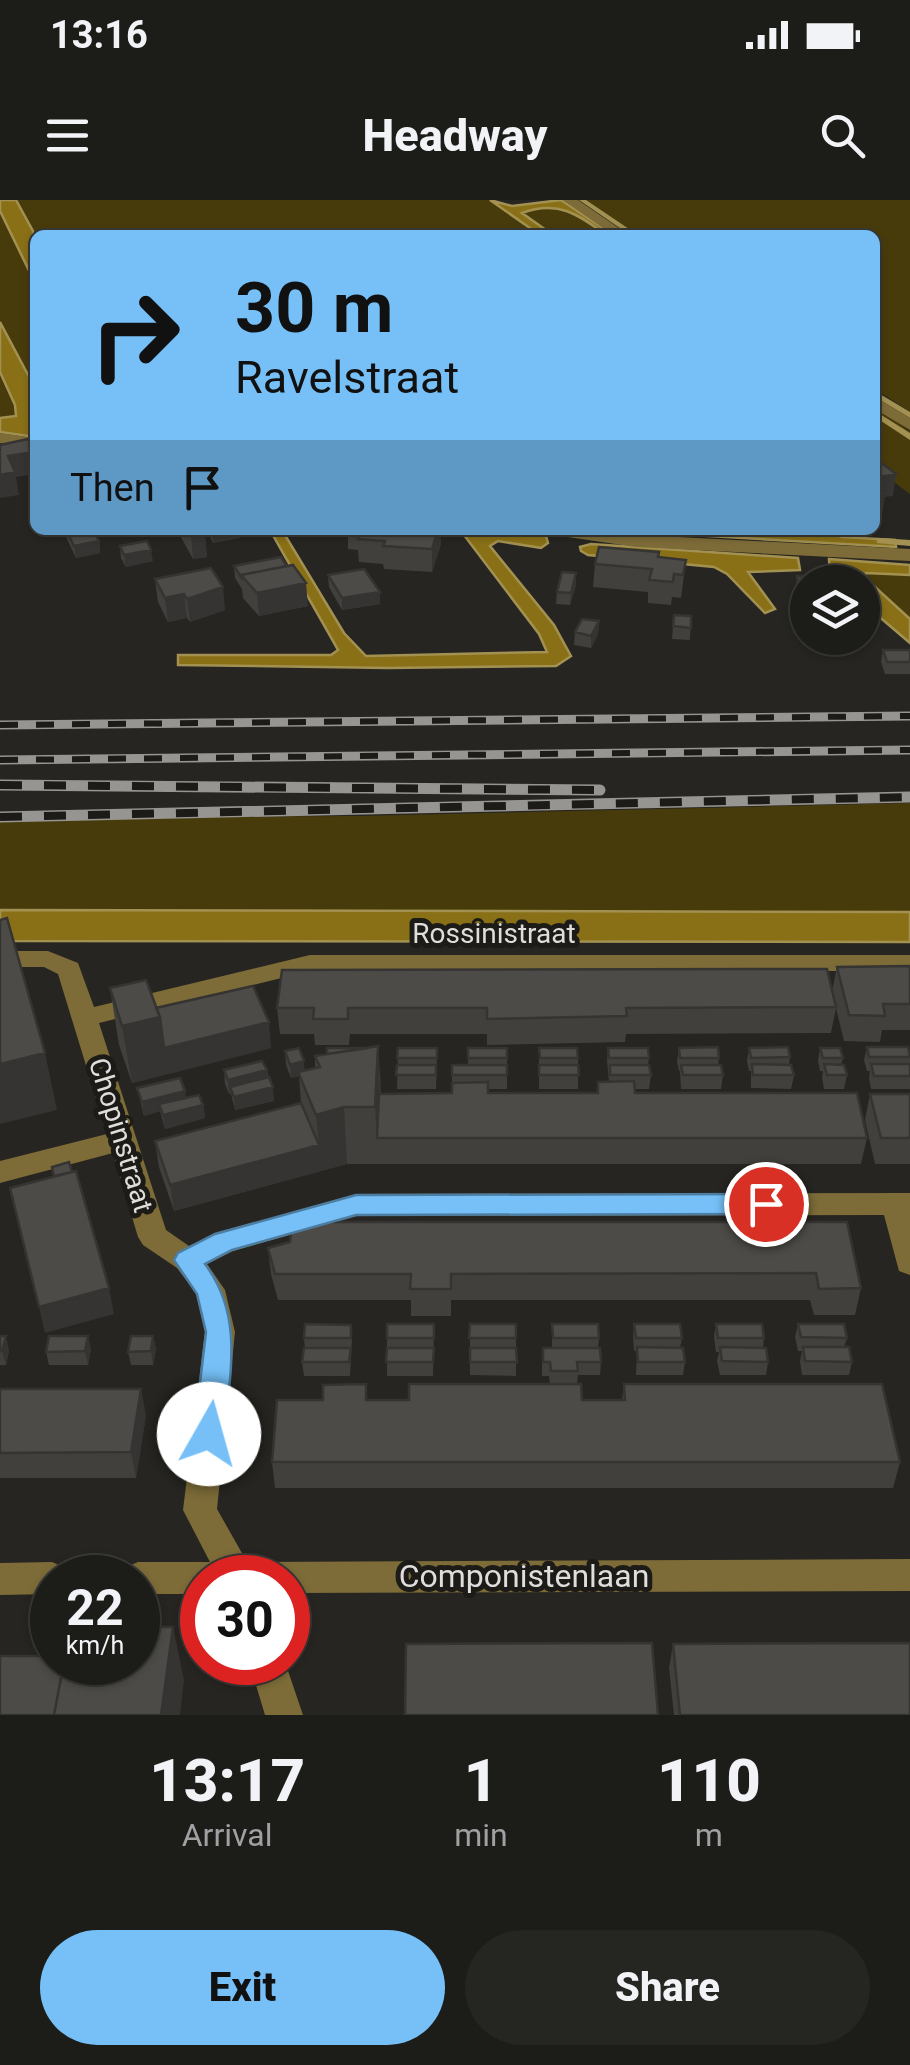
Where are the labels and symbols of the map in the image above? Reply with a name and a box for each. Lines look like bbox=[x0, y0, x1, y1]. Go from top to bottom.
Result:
street label: Rossinistraat bbox=[412, 917, 576, 950]
street label: Chopinstraat bbox=[82, 1054, 160, 1216]
pin bbox=[724, 1162, 809, 1247]
position arrow bbox=[157, 1382, 261, 1486]
speed limit sign: 30 bbox=[180, 1555, 310, 1685]
street label: Componistenlaan bbox=[399, 1557, 649, 1595]

